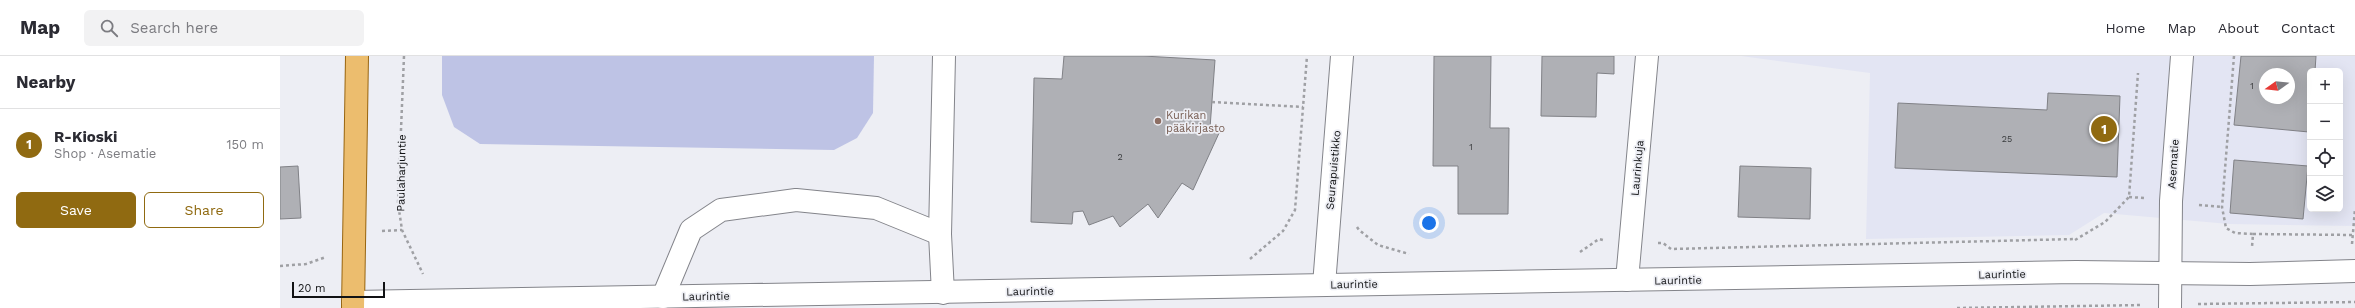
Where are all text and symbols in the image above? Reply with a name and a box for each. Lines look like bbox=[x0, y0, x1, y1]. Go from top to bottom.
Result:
search box bbox=[84, 10, 364, 46]
text: Map bbox=[20, 16, 60, 39]
icon: search bbox=[98, 17, 120, 39]
text: Search here bbox=[130, 19, 218, 37]
text: Home bbox=[2105, 20, 2145, 36]
text: Map bbox=[2167, 20, 2196, 36]
text: About bbox=[2218, 20, 2259, 36]
text: Contact bbox=[2281, 20, 2335, 36]
north arrow bbox=[2259, 68, 2295, 104]
map controls bbox=[2307, 68, 2343, 212]
button: + bbox=[2307, 68, 2343, 104]
text: Nearby bbox=[16, 72, 75, 92]
house number: 1 bbox=[2250, 81, 2254, 91]
button: − bbox=[2307, 104, 2343, 140]
place label: Kurikan pääkirjasto bbox=[1166, 109, 1225, 135]
pin: 1 bbox=[2091, 114, 2117, 144]
marker: Kurikan pääkirjasto bbox=[1153, 116, 1163, 126]
text: R-Kioski bbox=[54, 128, 117, 146]
street label: Seurapuistikko bbox=[1324, 130, 1343, 210]
street label: Paulaharjuntie bbox=[394, 134, 409, 212]
house number: 25 bbox=[2002, 134, 2012, 144]
text: 1 bbox=[26, 137, 32, 152]
text: 150 m bbox=[226, 137, 264, 152]
street label: Asematie bbox=[2165, 139, 2182, 189]
street label: Laurinkuja bbox=[1629, 140, 1646, 197]
button: locate bbox=[2307, 140, 2343, 176]
house number: 1 bbox=[1469, 142, 1473, 152]
text: Shop · Asematie bbox=[54, 146, 156, 161]
house number: 2 bbox=[1117, 152, 1123, 162]
button: layers bbox=[2307, 176, 2343, 212]
button: Save bbox=[16, 192, 136, 228]
button: Share bbox=[144, 192, 264, 228]
your location bbox=[1419, 213, 1439, 233]
street label: Laurintie bbox=[1978, 268, 2026, 281]
street label: Laurintie bbox=[1654, 274, 1702, 287]
street label: Laurintie bbox=[1330, 278, 1378, 291]
scale bar bbox=[292, 280, 385, 299]
text: 20 m bbox=[298, 282, 326, 295]
street label: Laurintie bbox=[1006, 285, 1054, 298]
street label: Laurintie bbox=[682, 290, 730, 303]

